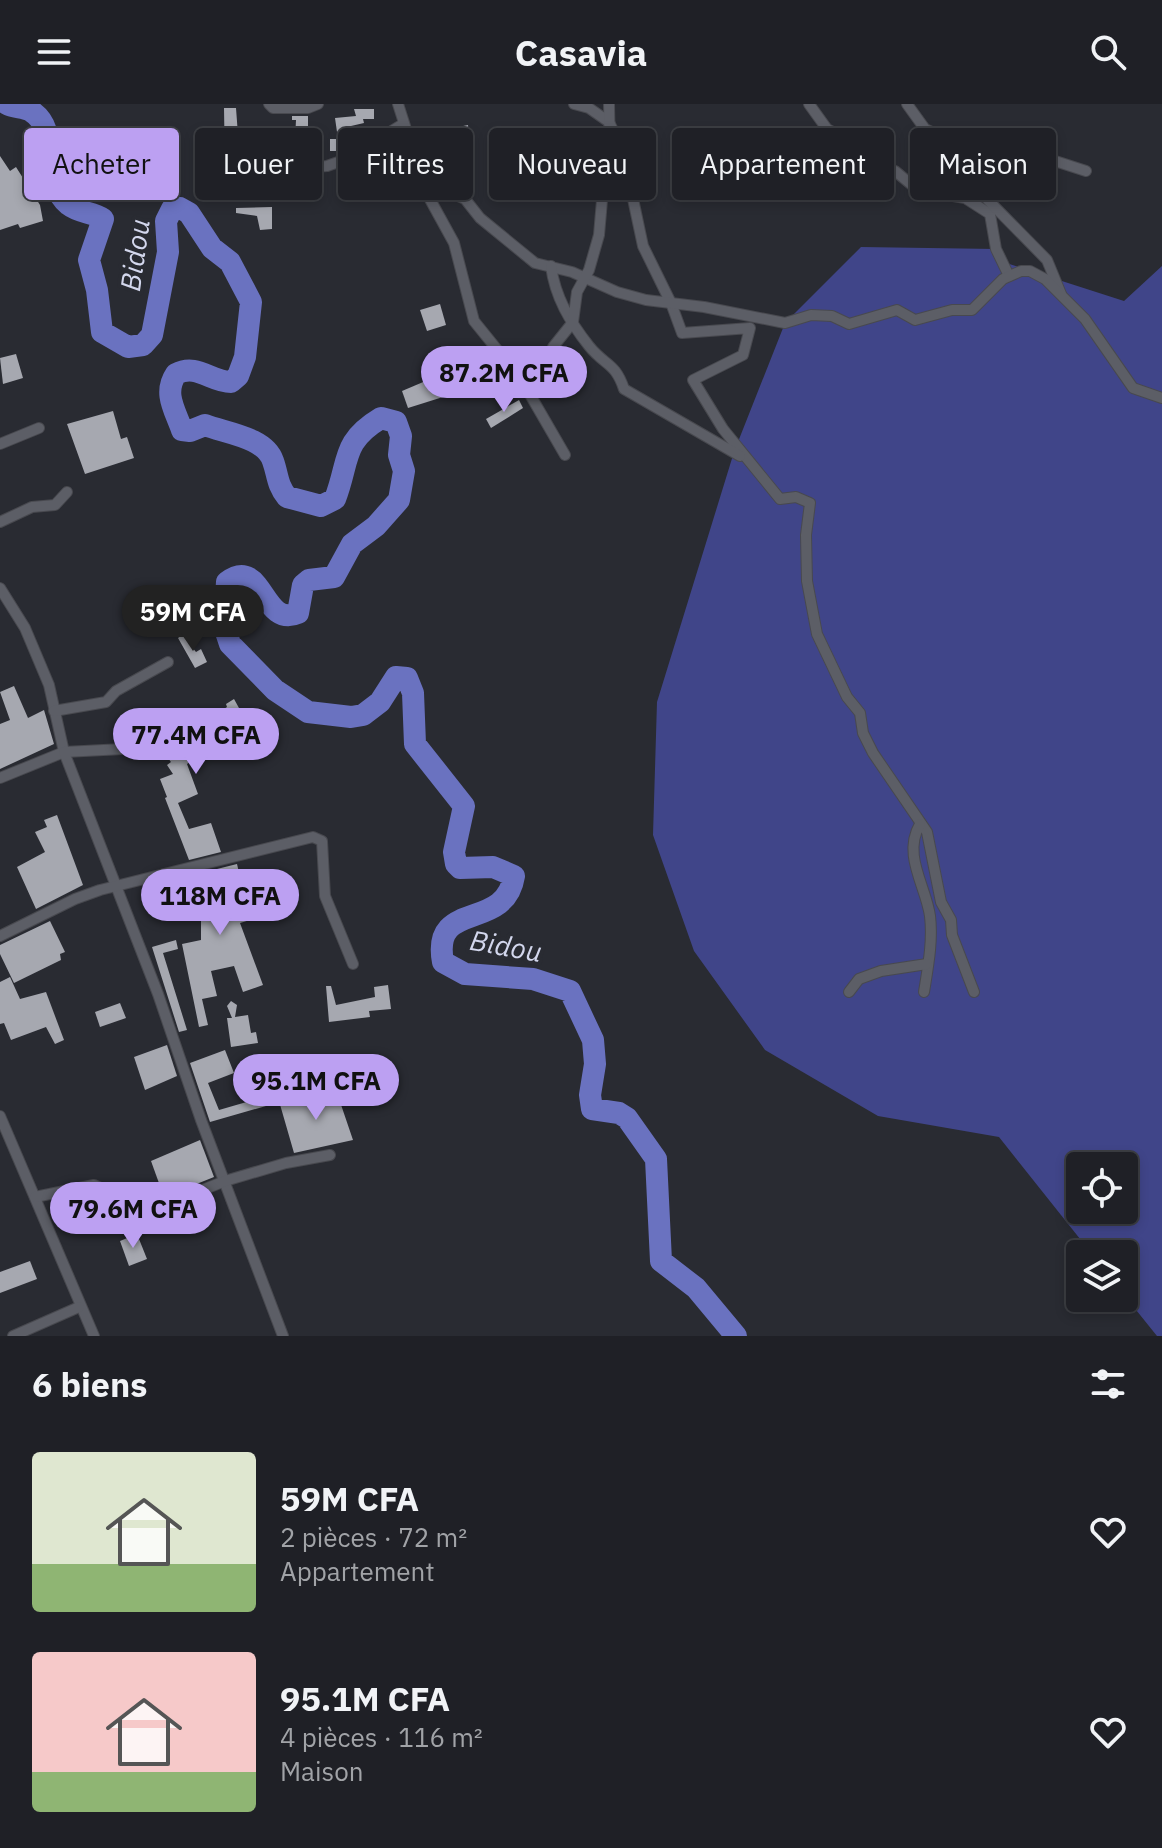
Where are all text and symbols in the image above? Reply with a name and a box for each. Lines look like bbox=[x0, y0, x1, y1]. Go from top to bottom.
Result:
text: Casavia bbox=[515, 29, 647, 76]
icon: menu bbox=[32, 30, 76, 74]
icon: search bbox=[1086, 30, 1130, 74]
chip: Acheter bbox=[24, 128, 179, 200]
chip: Louer bbox=[195, 128, 322, 200]
chip: Filtres bbox=[338, 128, 473, 200]
chip: Nouveau bbox=[489, 128, 656, 200]
chip: Appartement bbox=[672, 128, 894, 200]
chip: Maison bbox=[910, 128, 1056, 200]
water label: Bidou bbox=[111, 216, 158, 293]
pin: 87.2M CFA bbox=[412, 346, 596, 414]
text: 87.2M CFA bbox=[439, 355, 569, 389]
pin: 59M CFA bbox=[119, 585, 267, 653]
text: 59M CFA bbox=[140, 594, 246, 628]
pin: 77.4M CFA bbox=[104, 708, 288, 776]
text: 77.4M CFA bbox=[131, 717, 261, 751]
pin: 118M CFA bbox=[137, 869, 303, 937]
text: 118M CFA bbox=[159, 878, 281, 912]
water label: Bidou bbox=[467, 921, 545, 970]
pin: 95.1M CFA bbox=[224, 1054, 408, 1122]
text: 95.1M CFA bbox=[251, 1063, 381, 1097]
map controls bbox=[1066, 1152, 1138, 1312]
button: locate bbox=[1066, 1152, 1138, 1224]
pin: 79.6M CFA bbox=[41, 1182, 225, 1250]
text: 79.6M CFA bbox=[68, 1191, 198, 1225]
button: layers bbox=[1066, 1240, 1138, 1312]
text: 6 biens bbox=[32, 1362, 147, 1406]
icon: filters bbox=[1086, 1362, 1130, 1406]
text: 59M CFA bbox=[280, 1476, 419, 1520]
icon: home bbox=[96, 1484, 192, 1580]
icon: heart bbox=[1086, 1510, 1130, 1554]
text: 2 pièces · 72 m² bbox=[280, 1520, 467, 1554]
text: Appartement bbox=[280, 1554, 435, 1588]
text: 95.1M CFA bbox=[280, 1676, 450, 1720]
icon: home bbox=[96, 1684, 192, 1780]
icon: heart bbox=[1086, 1710, 1130, 1754]
text: 4 pièces · 116 m² bbox=[280, 1720, 483, 1754]
text: Maison bbox=[280, 1754, 364, 1788]

